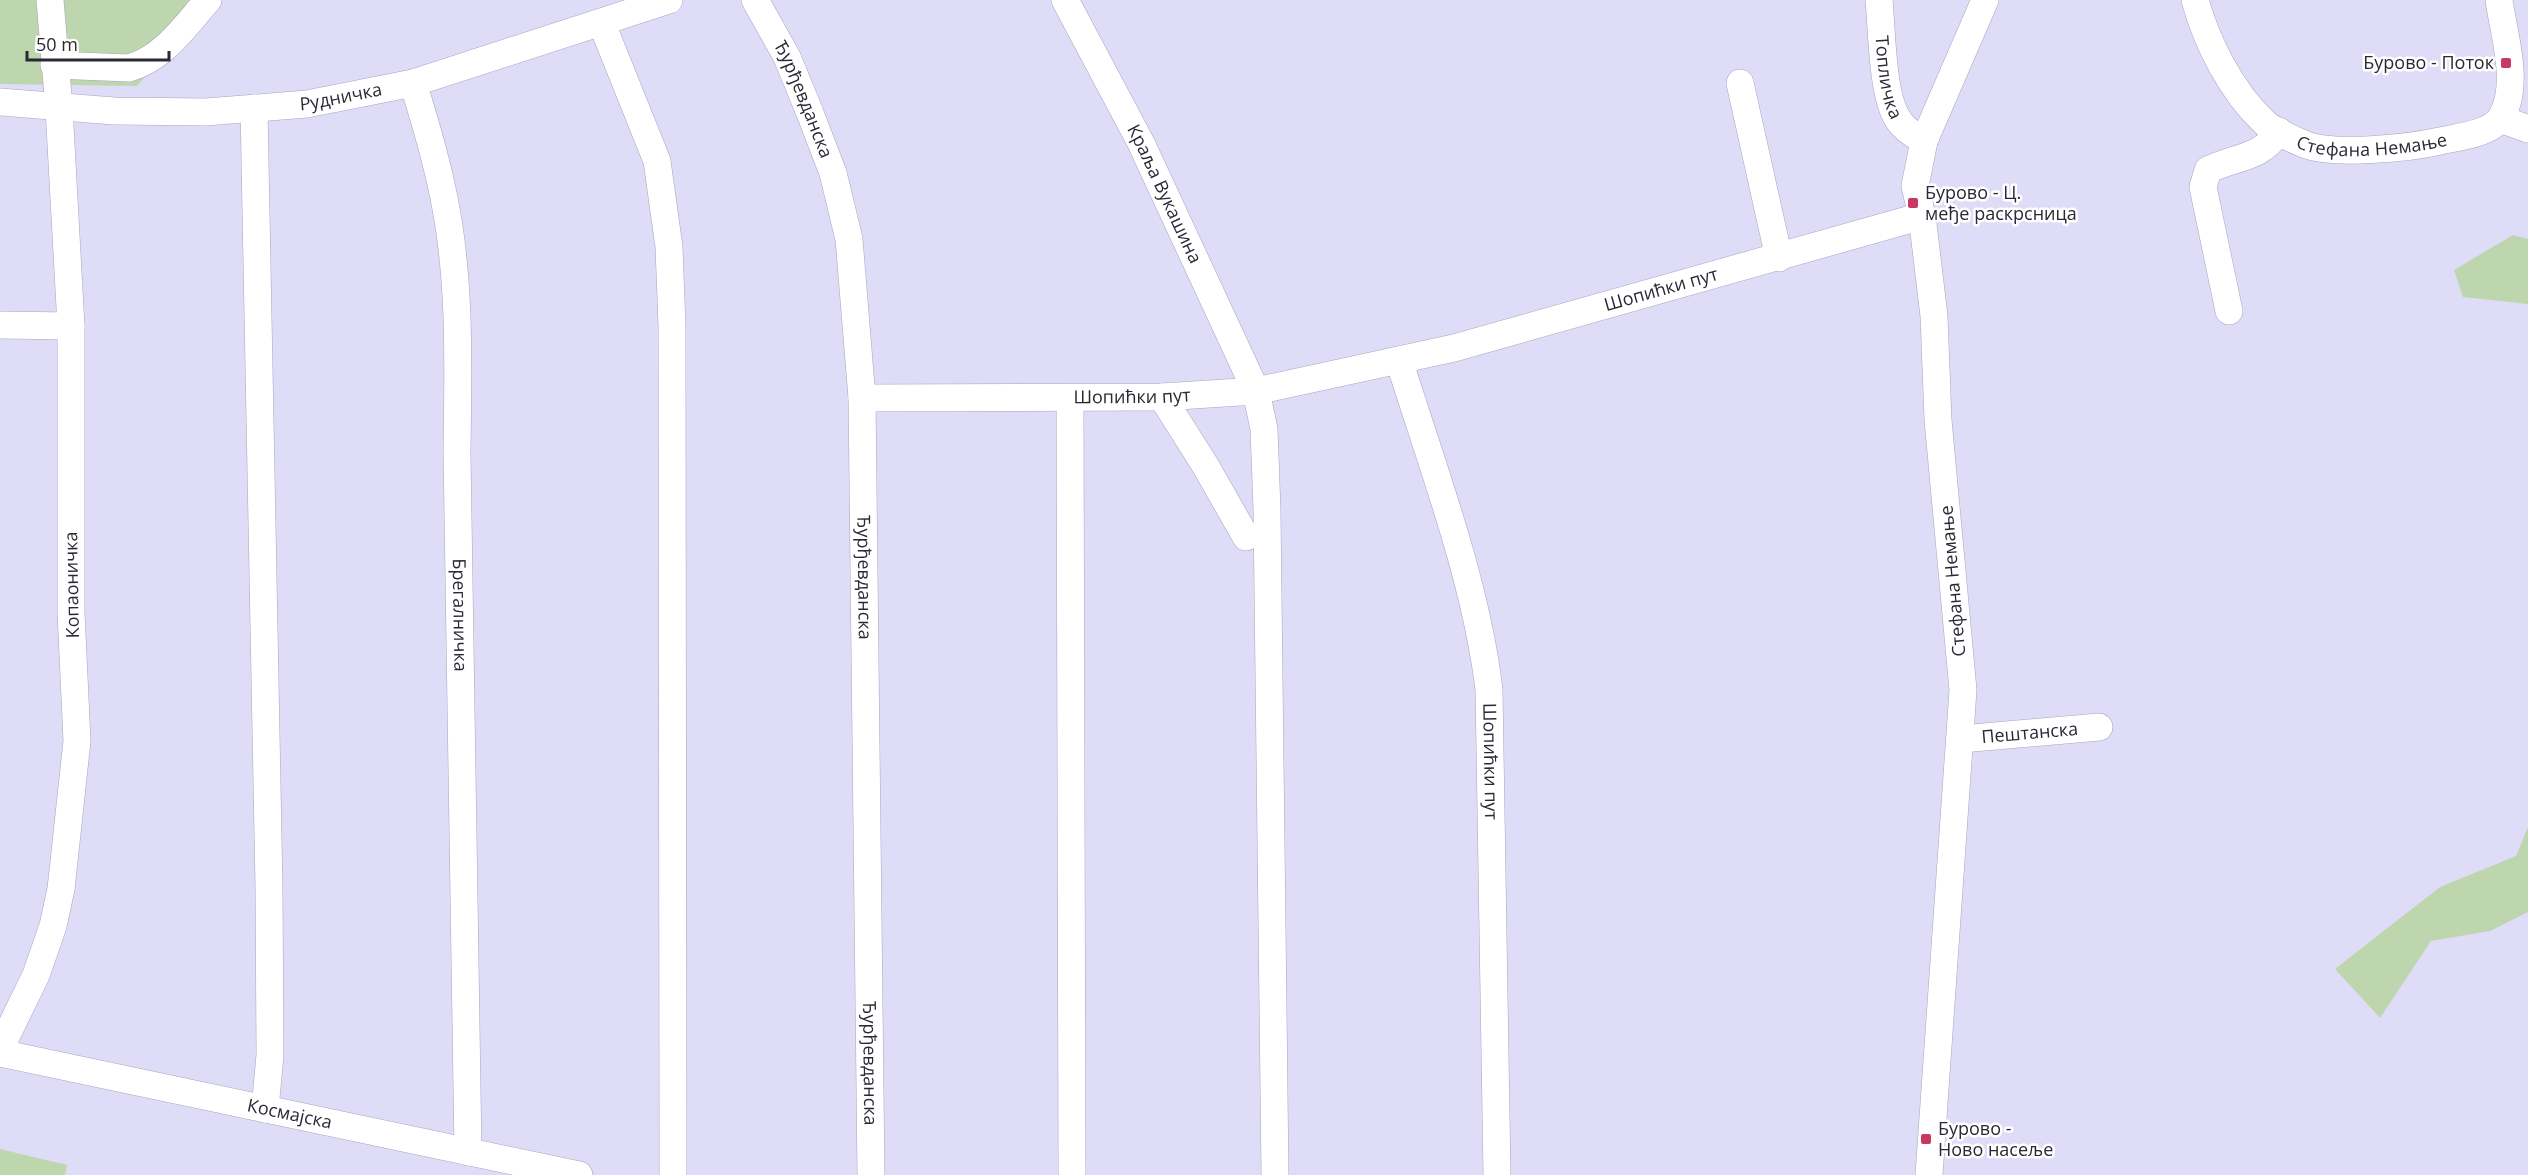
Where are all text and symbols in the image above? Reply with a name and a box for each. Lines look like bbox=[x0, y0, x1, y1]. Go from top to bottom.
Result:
scale bar bbox=[27, 24, 170, 62]
text: 50 m bbox=[36, 32, 78, 56]
street label: Топличка bbox=[1870, 35, 1909, 123]
street label: Ђурђевданска bbox=[769, 36, 839, 161]
place label: Бурово - Поток bbox=[2363, 50, 2495, 74]
marker: Бурово - Поток bbox=[2499, 56, 2513, 70]
street label: Рудничка bbox=[299, 76, 384, 116]
street label: Краља Вукашина bbox=[1122, 120, 1208, 267]
street label: Стефана Немање bbox=[2293, 127, 2449, 161]
place label: Бурово - Ц. међе раскрсница bbox=[1925, 180, 2077, 225]
marker: Бурово - Ц. међе раскрсница bbox=[1906, 196, 1920, 210]
street label: Шопићки пут bbox=[1601, 261, 1721, 316]
street label: Шопићки пут bbox=[1073, 382, 1192, 408]
street label: Стефана Немање bbox=[1933, 505, 1971, 658]
street label: Ђурђевданска bbox=[852, 515, 878, 640]
street label: Копаоничка bbox=[58, 531, 84, 639]
street label: Брегалничка bbox=[448, 558, 473, 672]
street label: Шопићки пут bbox=[1478, 703, 1504, 821]
street label: Пештанска bbox=[1980, 716, 2079, 748]
street label: Ђурђевданска bbox=[858, 1001, 883, 1126]
street label: Космајска bbox=[245, 1092, 334, 1134]
place label: Бурово - Ново насеље bbox=[1938, 1116, 2053, 1161]
marker: Бурово - Ново насеље bbox=[1919, 1132, 1933, 1146]

